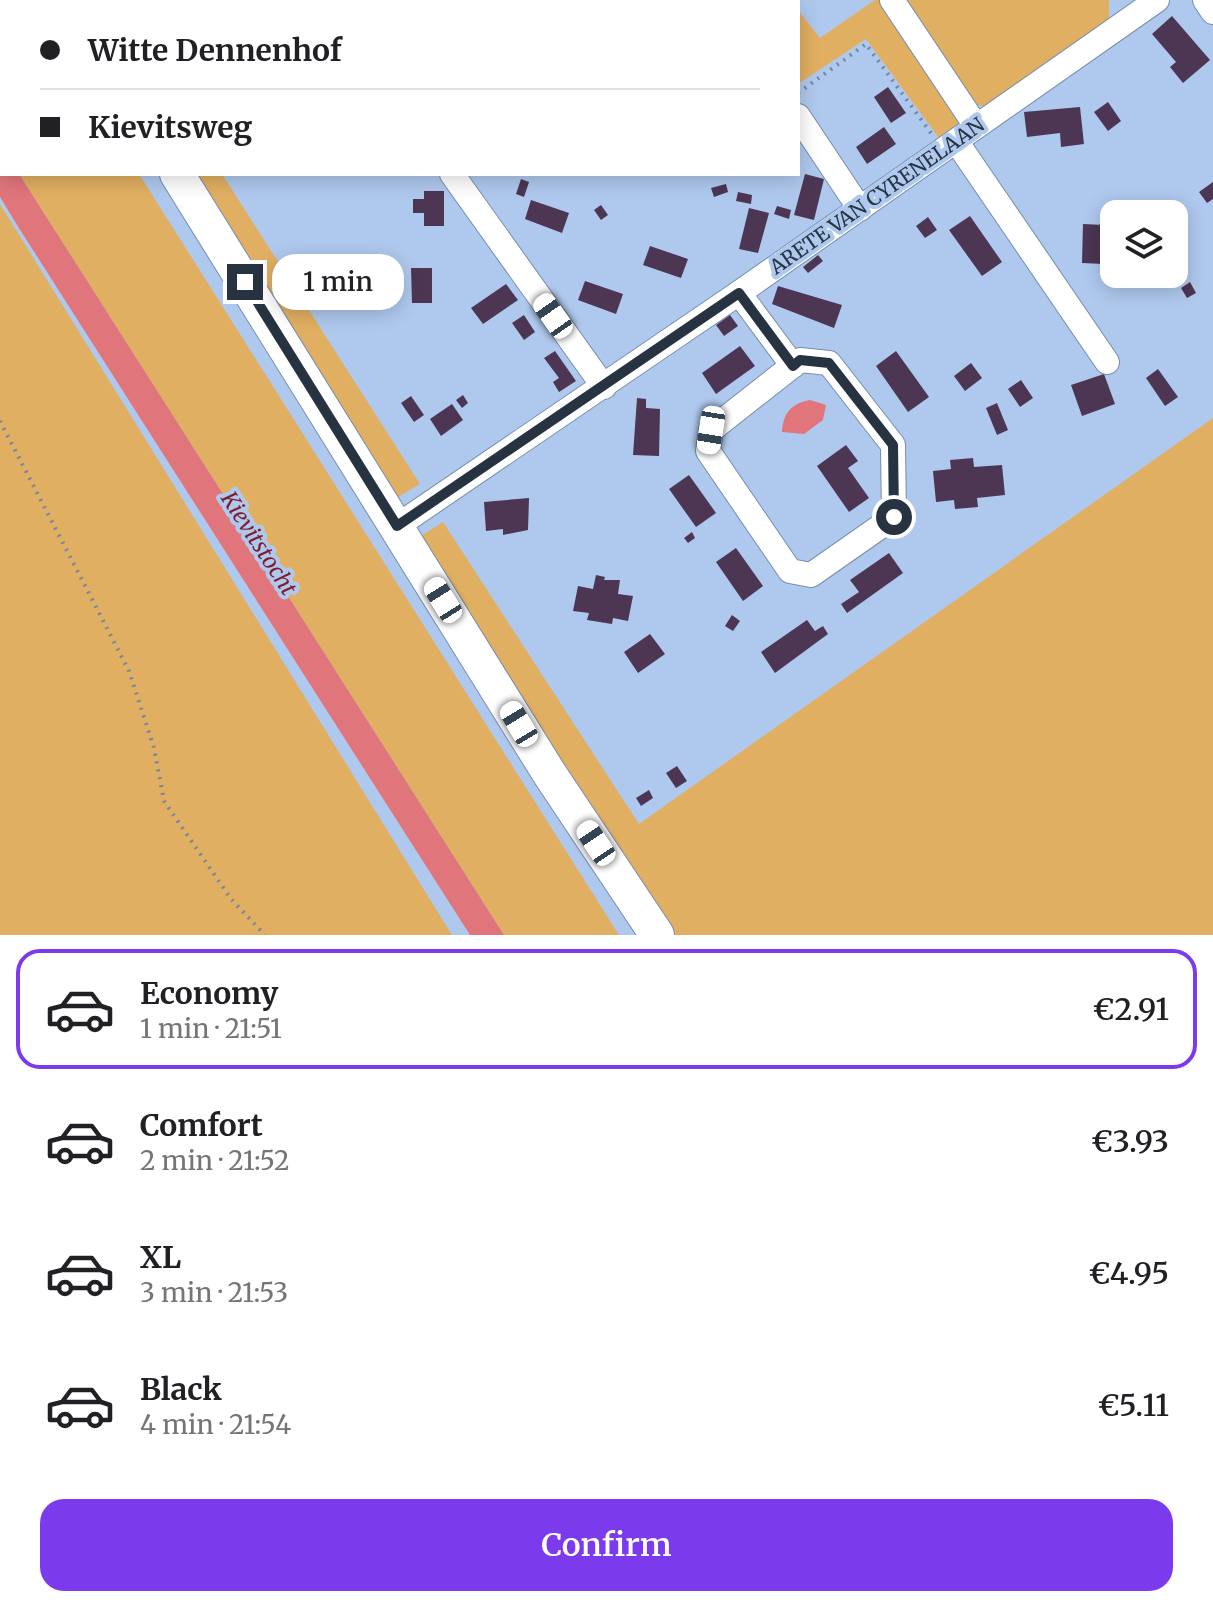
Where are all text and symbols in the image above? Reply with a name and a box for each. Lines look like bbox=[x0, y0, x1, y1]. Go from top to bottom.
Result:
text: Witte Dennenhof bbox=[88, 31, 342, 69]
text: Kievitsweg bbox=[88, 108, 252, 146]
street label: ARETE VAN CYRENELAAN bbox=[764, 112, 989, 280]
map controls bbox=[1100, 200, 1188, 288]
button: layers bbox=[1100, 200, 1188, 288]
callout: 1 min bbox=[273, 254, 405, 310]
route end bbox=[227, 264, 263, 300]
text: 1 min bbox=[303, 265, 373, 298]
car bbox=[529, 289, 577, 343]
car bbox=[695, 404, 727, 456]
water label: Kievitstocht bbox=[215, 485, 303, 600]
route start bbox=[876, 499, 912, 535]
car bbox=[420, 573, 466, 627]
car bbox=[496, 697, 542, 751]
car bbox=[573, 816, 619, 870]
icon: car bbox=[44, 973, 116, 1045]
text: Economy bbox=[140, 974, 278, 1012]
text: €2.91 bbox=[1092, 990, 1169, 1028]
text: 1 min · 21:51 bbox=[140, 1012, 282, 1045]
icon: car bbox=[44, 1105, 116, 1177]
text: Comfort bbox=[140, 1106, 263, 1144]
text: €3.93 bbox=[1091, 1122, 1169, 1160]
text: 2 min · 21:52 bbox=[140, 1144, 289, 1177]
icon: car bbox=[44, 1237, 116, 1309]
text: XL bbox=[140, 1238, 181, 1276]
text: €4.95 bbox=[1089, 1254, 1169, 1292]
text: 3 min · 21:53 bbox=[140, 1276, 288, 1309]
icon: car bbox=[44, 1369, 116, 1441]
text: Black bbox=[140, 1370, 222, 1408]
text: €5.11 bbox=[1098, 1386, 1169, 1424]
text: 4 min · 21:54 bbox=[140, 1408, 291, 1441]
button: Confirm bbox=[40, 1499, 1173, 1591]

